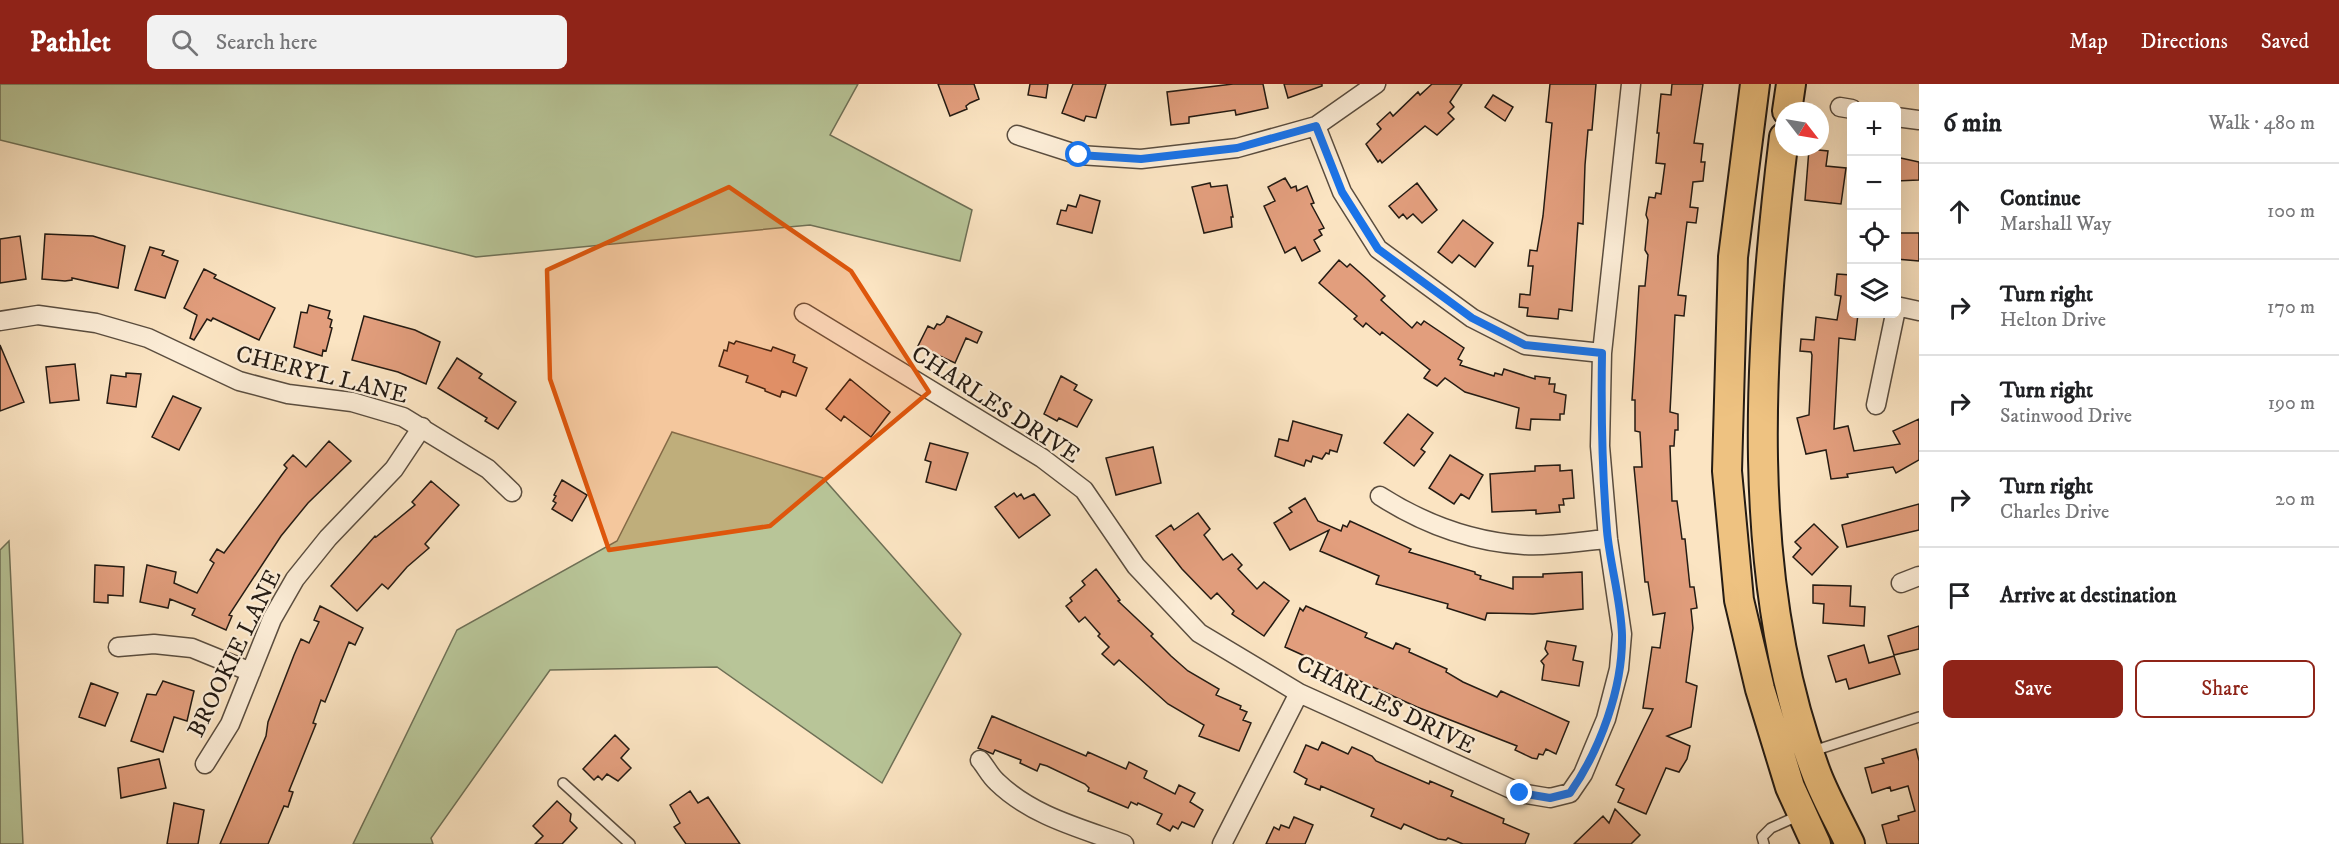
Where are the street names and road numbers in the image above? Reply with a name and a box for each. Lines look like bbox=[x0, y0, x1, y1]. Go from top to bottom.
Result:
street label: CHERYL LANE bbox=[233, 339, 411, 411]
street label: CHARLES DRIVE bbox=[905, 339, 1085, 471]
street label: BROOKIE LANE bbox=[181, 565, 289, 742]
street label: CHARLES DRIVE bbox=[1291, 649, 1480, 761]

